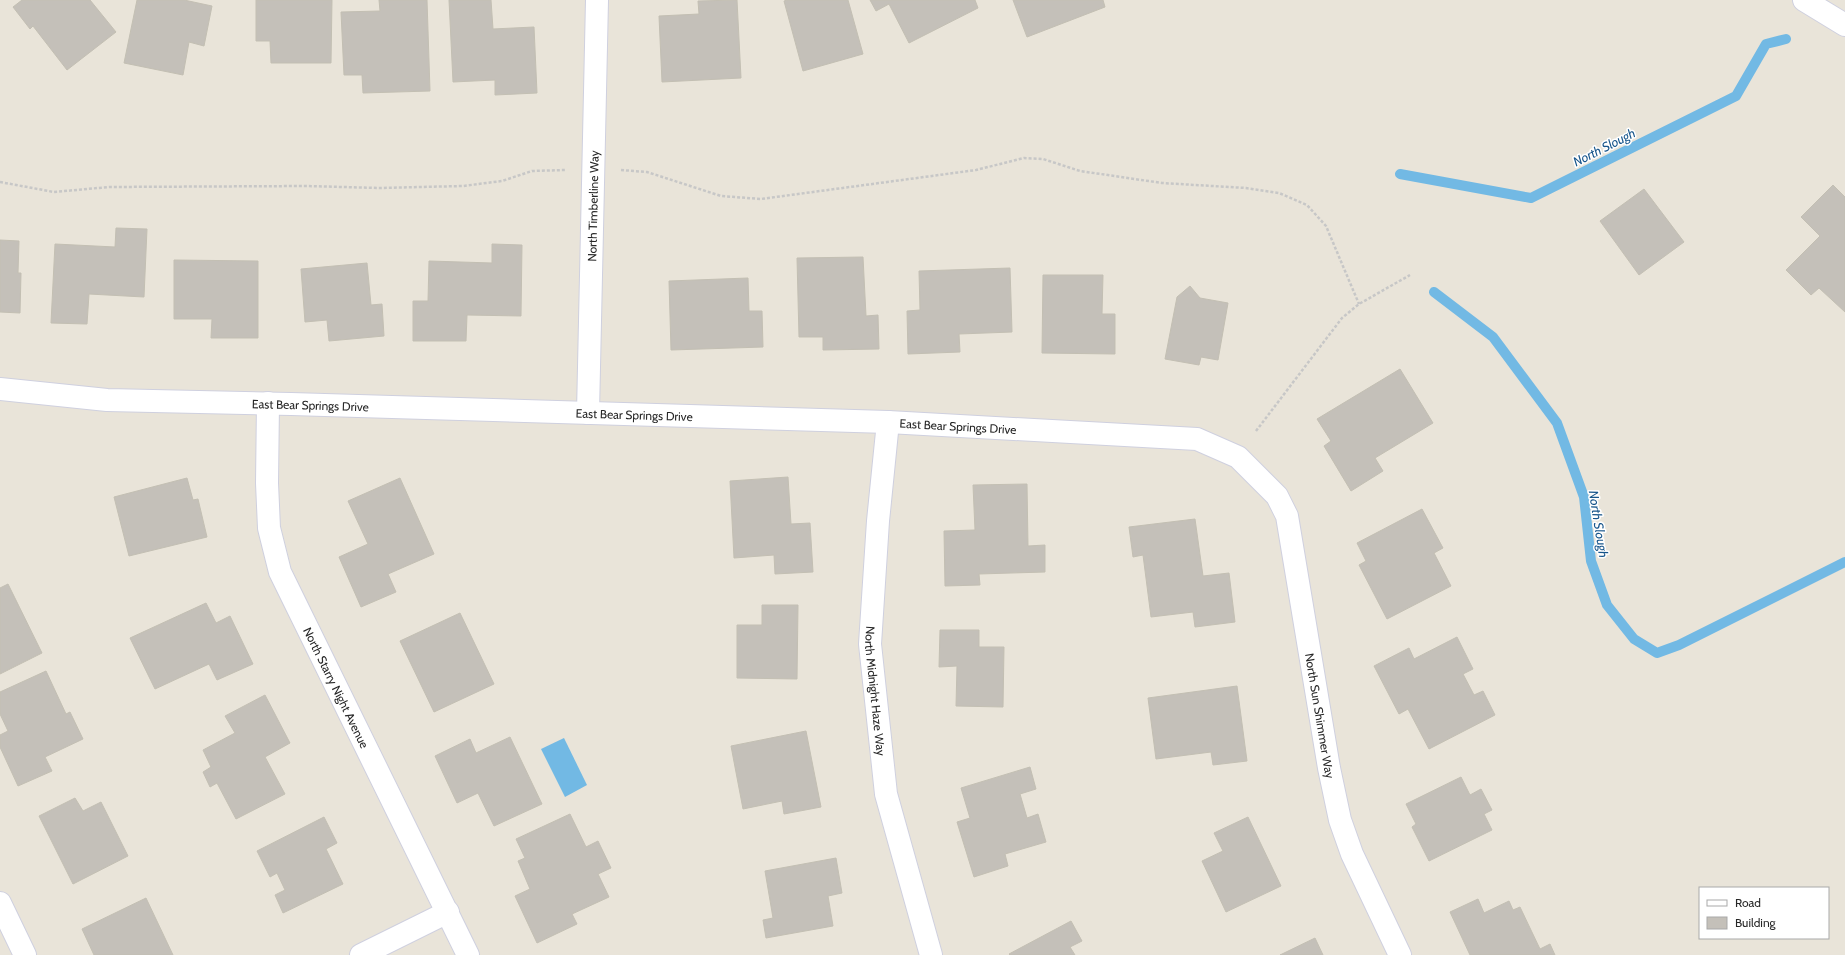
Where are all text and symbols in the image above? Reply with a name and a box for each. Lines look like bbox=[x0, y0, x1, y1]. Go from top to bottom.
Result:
water label: North Slough bbox=[1570, 125, 1638, 169]
street label: North Timberline Way bbox=[584, 150, 601, 262]
street label: East Bear Springs Drive bbox=[252, 396, 369, 414]
street label: East Bear Springs Drive bbox=[576, 405, 693, 424]
street label: East Bear Springs Drive bbox=[899, 415, 1017, 437]
water label: North Slough bbox=[1586, 489, 1612, 559]
street label: North Starry Night Avenue bbox=[301, 624, 373, 750]
street label: North Midnight Haze Way bbox=[862, 626, 889, 756]
street label: North Sun Shimmer Way bbox=[1302, 652, 1338, 780]
legend bbox=[1699, 887, 1829, 939]
text: Road bbox=[1735, 895, 1761, 910]
text: Building bbox=[1735, 915, 1777, 930]

